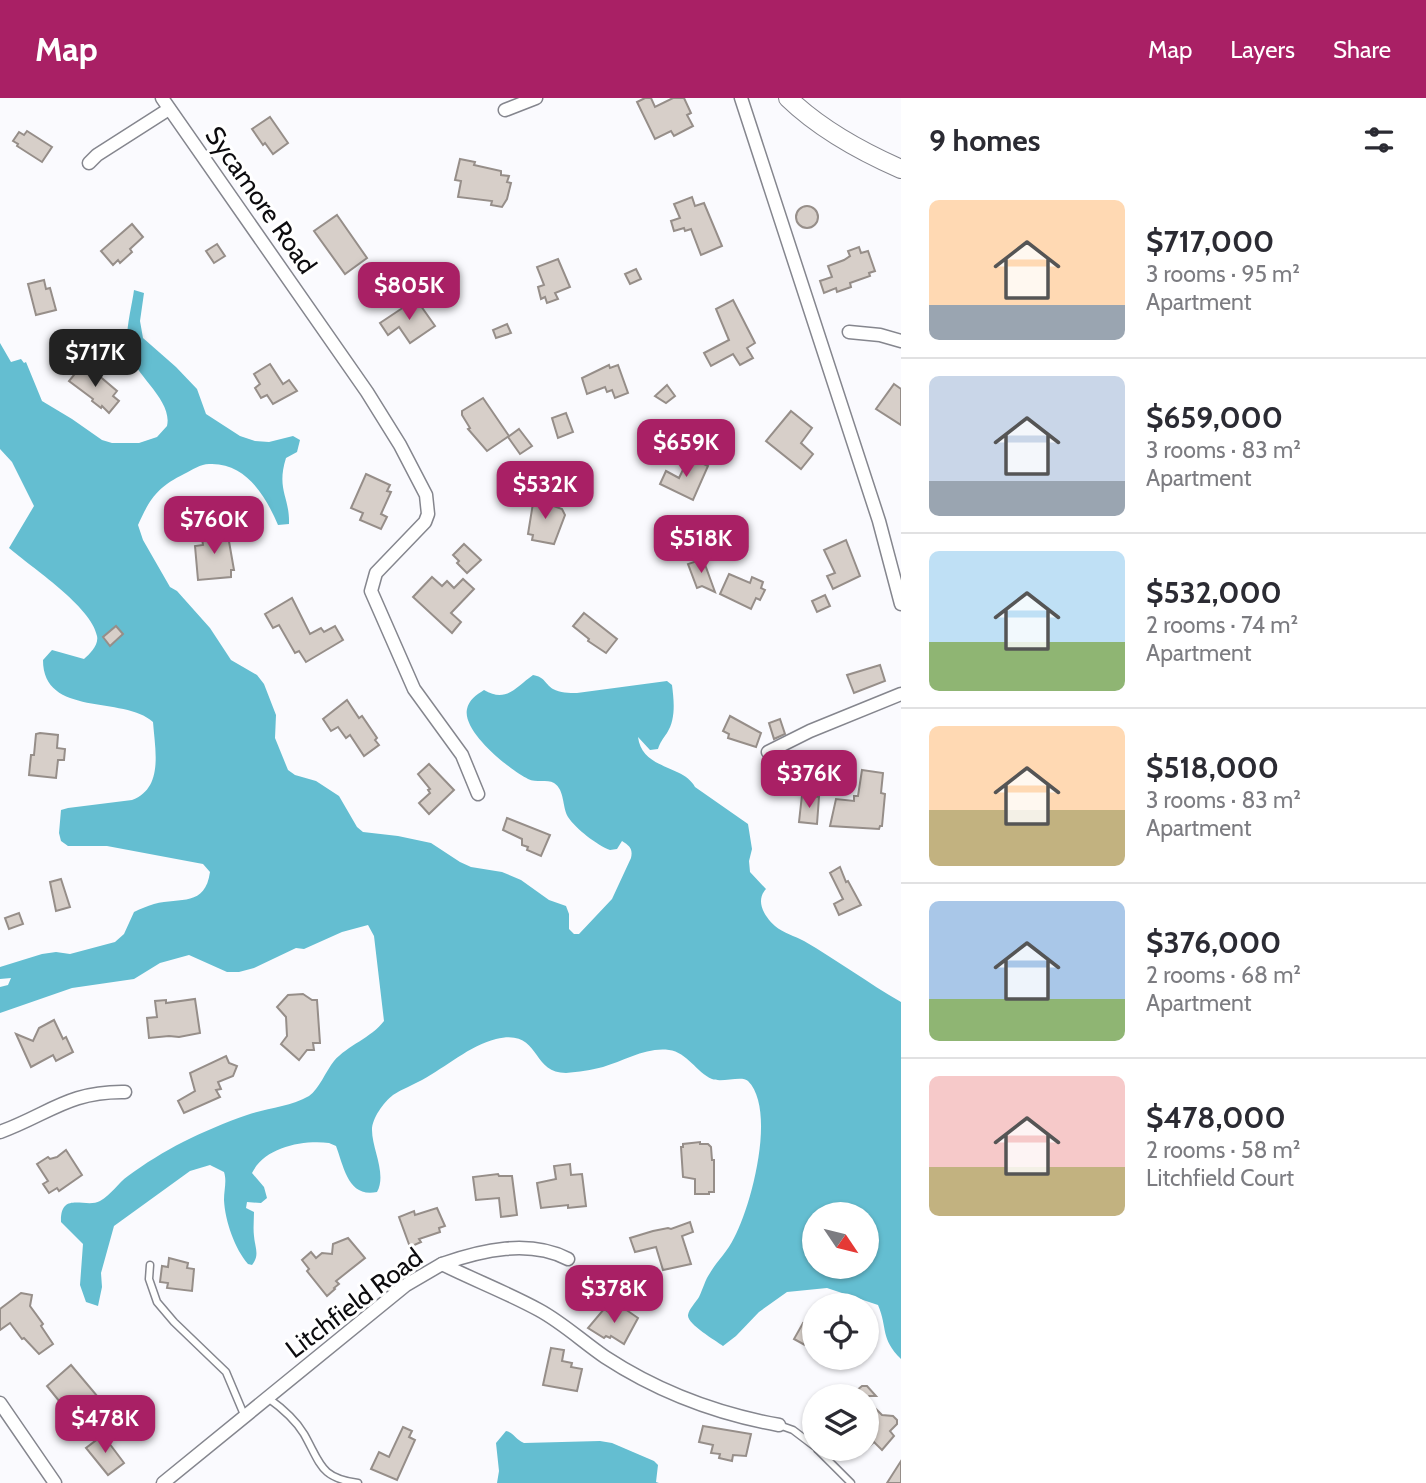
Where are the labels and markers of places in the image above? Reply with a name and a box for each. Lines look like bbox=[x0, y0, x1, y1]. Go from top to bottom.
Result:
pin: $805K bbox=[360, 262, 458, 322]
pin: $717K bbox=[46, 330, 144, 389]
pin: $659K bbox=[637, 420, 735, 479]
pin: $532K bbox=[496, 462, 594, 521]
pin: $760K bbox=[165, 496, 263, 556]
pin: $518K bbox=[652, 516, 750, 575]
pin: $376K bbox=[760, 750, 858, 810]
pin: $378K bbox=[565, 1266, 663, 1325]
pin: $478K bbox=[56, 1396, 154, 1455]

